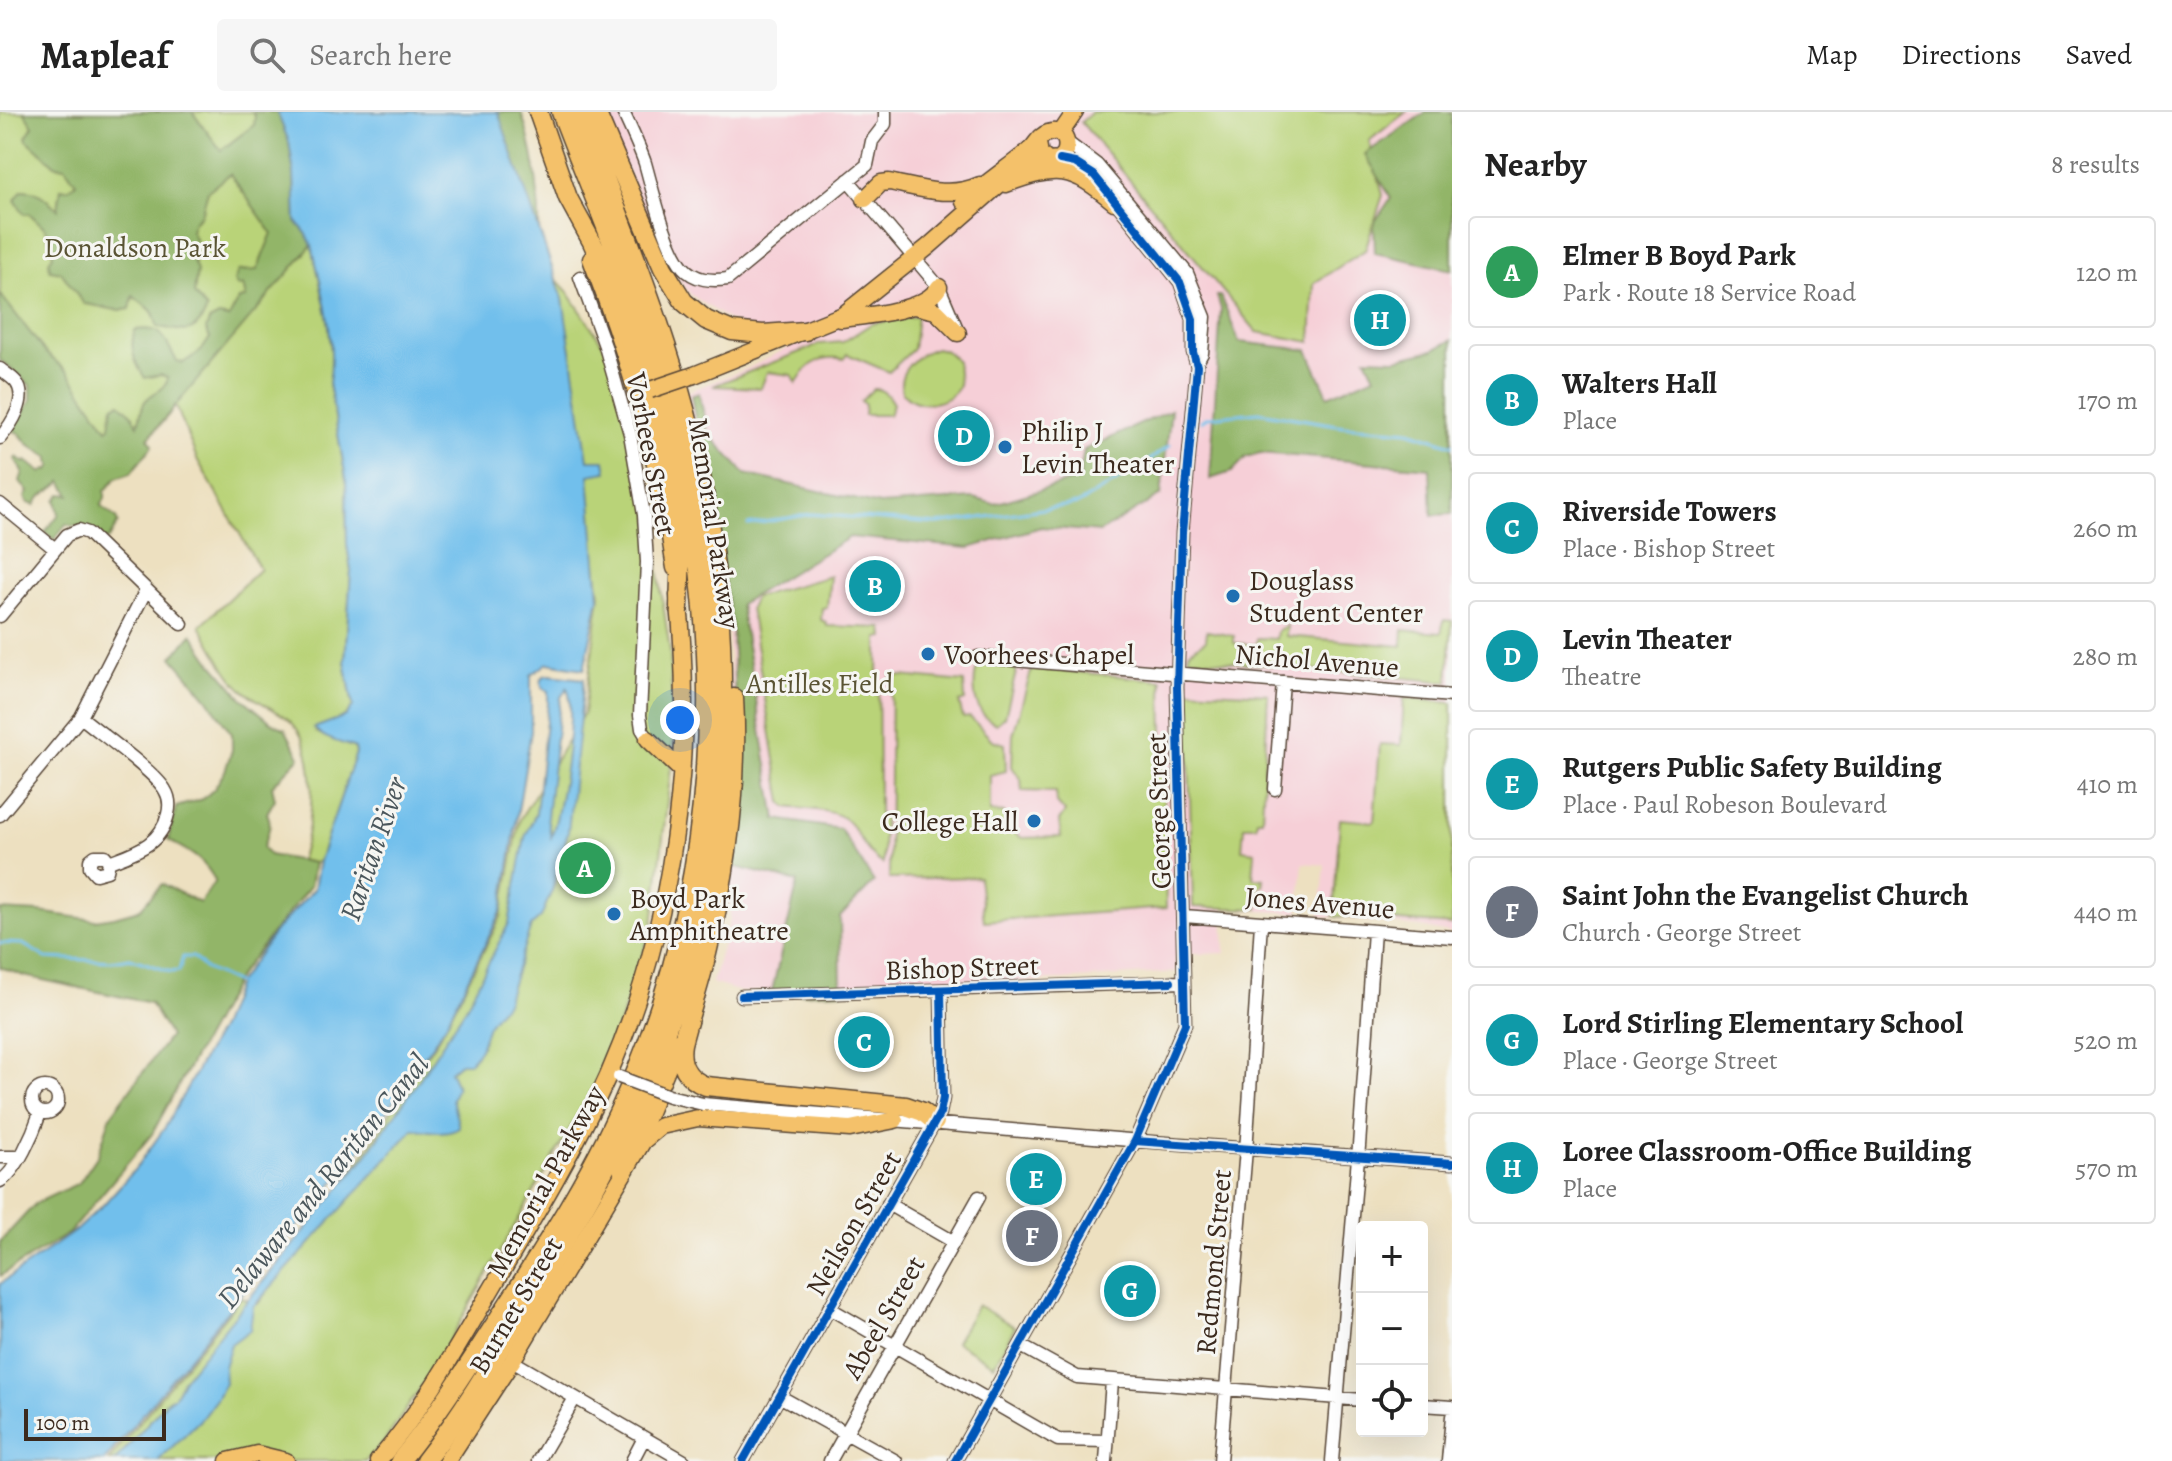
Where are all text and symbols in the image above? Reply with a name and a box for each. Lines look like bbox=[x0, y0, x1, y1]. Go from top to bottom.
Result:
search box bbox=[217, 19, 777, 91]
text: Mapleaf bbox=[40, 29, 169, 81]
icon: search bbox=[245, 33, 289, 77]
text: Search here bbox=[309, 35, 452, 75]
text: Map bbox=[1806, 36, 1857, 74]
text: Directions bbox=[1901, 36, 2022, 74]
text: Saved bbox=[2066, 36, 2132, 74]
text: Nearby bbox=[1484, 141, 1587, 188]
text: 8 results bbox=[2051, 147, 2140, 182]
park label: Donaldson Park bbox=[44, 229, 226, 267]
text: Elmer B Boyd Park bbox=[1562, 235, 1796, 275]
text: A bbox=[1504, 255, 1520, 290]
text: 120 m bbox=[2076, 255, 2138, 290]
text: Park · Route 18 Service Road bbox=[1562, 275, 1856, 310]
pin: H bbox=[1354, 290, 1406, 350]
text: Walters Hall bbox=[1562, 363, 1717, 403]
street label: Vorhees Street bbox=[616, 368, 685, 539]
text: B bbox=[1504, 383, 1520, 418]
text: 170 m bbox=[2078, 383, 2138, 418]
text: Place bbox=[1562, 403, 1617, 438]
pin: D bbox=[938, 406, 990, 466]
place label: Philip J Levin Theater bbox=[1021, 413, 1175, 483]
street label: Memorial Parkway bbox=[679, 415, 750, 632]
marker: Philip J Levin Theater bbox=[996, 438, 1014, 456]
text: Riverside Towers bbox=[1562, 491, 1777, 531]
text: C bbox=[1504, 511, 1520, 546]
text: 260 m bbox=[2073, 511, 2138, 546]
text: Place · Bishop Street bbox=[1562, 531, 1775, 566]
pin: B bbox=[849, 556, 901, 616]
place label: Douglass Student Center bbox=[1249, 562, 1424, 632]
marker: Douglass Student Center bbox=[1224, 587, 1242, 605]
text: Levin Theater bbox=[1562, 619, 1732, 659]
street label: Nichol Avenue bbox=[1233, 635, 1400, 687]
place label: Voorhees Chapel bbox=[943, 636, 1134, 674]
text: D bbox=[1503, 639, 1521, 674]
text: 280 m bbox=[2072, 639, 2138, 674]
marker: Voorhees Chapel bbox=[919, 645, 937, 663]
text: Theatre bbox=[1562, 659, 1641, 694]
park label: Antilles Field bbox=[745, 665, 895, 703]
your location bbox=[660, 700, 700, 740]
street label: George Street bbox=[1137, 732, 1181, 890]
text: Rutgers Public Safety Building bbox=[1562, 747, 1942, 787]
text: E bbox=[1504, 767, 1520, 802]
text: 410 m bbox=[2077, 767, 2138, 802]
water label: Raritan River bbox=[330, 770, 417, 926]
text: Place · Paul Robeson Boulevard bbox=[1562, 787, 1887, 822]
place label: College Hall bbox=[882, 803, 1018, 841]
marker: College Hall bbox=[1025, 812, 1043, 830]
pin: A bbox=[559, 838, 611, 898]
text: Saint John the Evangelist Church bbox=[1562, 875, 1969, 915]
street label: Jones Avenue bbox=[1244, 878, 1396, 928]
place label: Boyd Park Amphitheatre bbox=[629, 880, 789, 950]
text: F bbox=[1505, 895, 1519, 930]
text: 440 m bbox=[2074, 895, 2138, 930]
marker: Boyd Park Amphitheatre bbox=[605, 905, 623, 923]
text: Church · George Street bbox=[1562, 915, 1801, 950]
street label: Bishop Street bbox=[885, 946, 1039, 990]
text: Lord Stirling Elementary School bbox=[1562, 1003, 1963, 1043]
pin: C bbox=[838, 1012, 890, 1072]
text: G bbox=[1503, 1023, 1521, 1058]
text: 520 m bbox=[2074, 1023, 2138, 1058]
text: Place · George Street bbox=[1562, 1043, 1778, 1078]
water label: Delaware and Raritan Canal bbox=[208, 1045, 439, 1317]
street label: Memorial Parkway bbox=[477, 1078, 615, 1284]
text: Loree Classroom-Office Building bbox=[1562, 1131, 1972, 1171]
street label: Neilson Street bbox=[797, 1144, 911, 1303]
pin: E bbox=[1010, 1149, 1062, 1209]
text: H bbox=[1502, 1151, 1522, 1186]
text: 570 m bbox=[2075, 1151, 2138, 1186]
street label: Redmond Street bbox=[1187, 1168, 1241, 1356]
text: Place bbox=[1562, 1171, 1617, 1206]
pin: F bbox=[1006, 1206, 1058, 1266]
map controls bbox=[1356, 1221, 1428, 1437]
button: + bbox=[1356, 1221, 1428, 1293]
street label: Burnet Street bbox=[460, 1230, 572, 1381]
street label: Abeel Street bbox=[833, 1249, 934, 1387]
pin: G bbox=[1104, 1261, 1156, 1321]
button: − bbox=[1356, 1293, 1428, 1365]
button: locate bbox=[1356, 1365, 1428, 1437]
scale bar bbox=[24, 1405, 166, 1441]
text: 100 m bbox=[36, 1408, 90, 1438]

